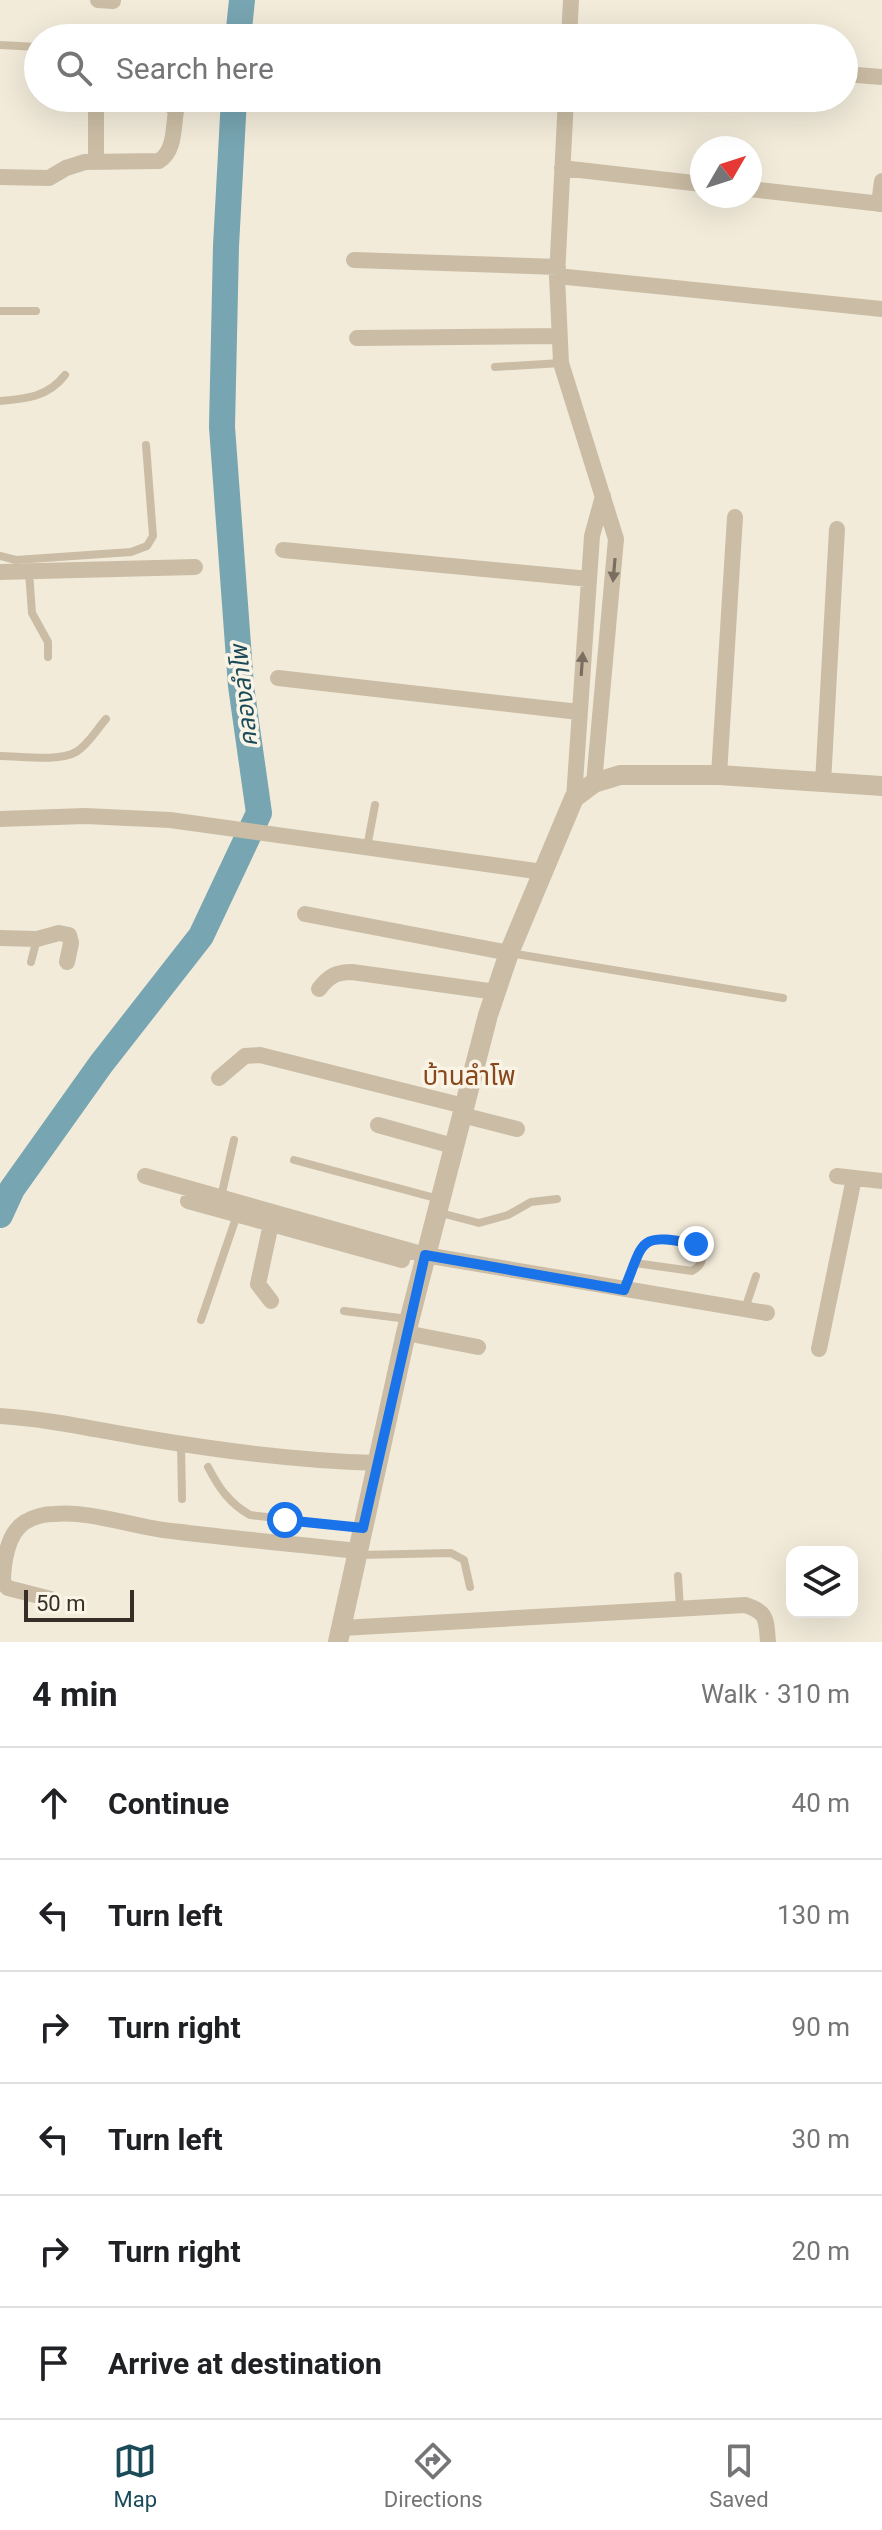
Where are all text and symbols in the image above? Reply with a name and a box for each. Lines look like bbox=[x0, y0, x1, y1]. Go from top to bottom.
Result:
search box bbox=[24, 24, 858, 112]
icon: search bbox=[52, 46, 96, 90]
text: Search here bbox=[116, 51, 274, 86]
north arrow bbox=[690, 136, 762, 208]
one-way arrow bbox=[607, 558, 620, 583]
water label: คลองลำโพ bbox=[224, 641, 263, 748]
one-way arrow bbox=[576, 651, 589, 676]
district label: บ้านลำโพ bbox=[422, 1061, 516, 1091]
route end bbox=[678, 1226, 714, 1262]
route start bbox=[267, 1502, 303, 1538]
map controls bbox=[786, 1546, 858, 1618]
button: layers bbox=[786, 1546, 858, 1618]
scale bar bbox=[24, 1586, 134, 1622]
text: 50 m bbox=[36, 1591, 85, 1616]
text: 4 min bbox=[32, 1674, 117, 1714]
text: Walk · 310 m bbox=[701, 1679, 850, 1709]
icon: ahead bbox=[32, 1781, 76, 1825]
text: Continue bbox=[108, 1786, 229, 1821]
text: 40 m bbox=[792, 1788, 850, 1818]
icon: left bbox=[32, 1893, 76, 1937]
text: Turn left bbox=[108, 1898, 223, 1933]
text: 130 m bbox=[777, 1900, 850, 1930]
icon: right bbox=[32, 2005, 76, 2049]
text: Turn right bbox=[108, 2010, 241, 2045]
text: 90 m bbox=[792, 2012, 850, 2042]
icon: left bbox=[32, 2117, 76, 2161]
text: Turn left bbox=[108, 2122, 223, 2157]
text: 30 m bbox=[792, 2124, 850, 2154]
icon: right bbox=[32, 2229, 76, 2273]
text: Turn right bbox=[108, 2234, 241, 2269]
text: 20 m bbox=[792, 2236, 850, 2266]
icon: arrive bbox=[32, 2341, 76, 2385]
text: Arrive at destination bbox=[108, 2346, 382, 2381]
tab: Map bbox=[113, 2439, 157, 2512]
tab: Directions bbox=[384, 2439, 483, 2512]
tab: Saved bbox=[709, 2439, 769, 2512]

